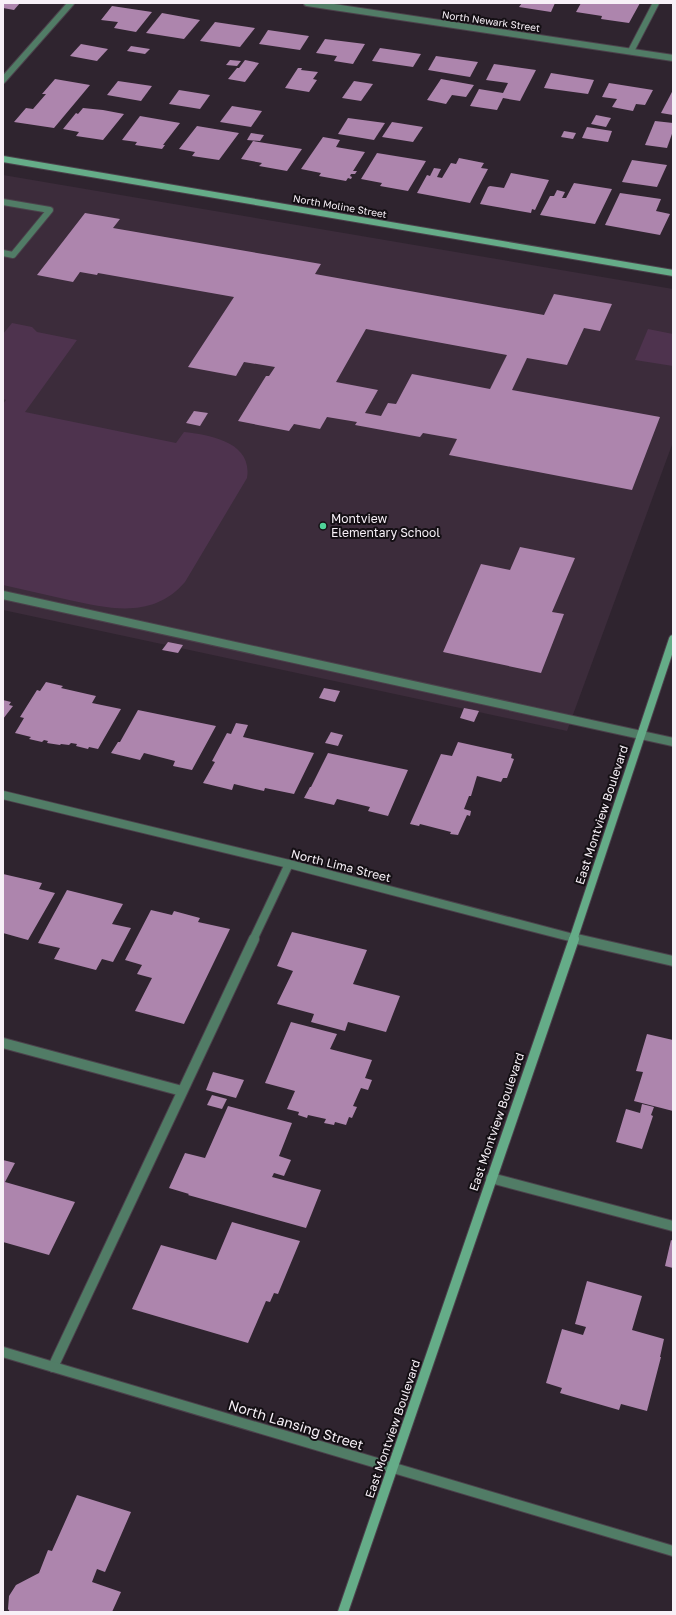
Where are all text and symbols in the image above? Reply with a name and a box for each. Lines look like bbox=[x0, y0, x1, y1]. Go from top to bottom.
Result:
street label: North Newark Street bbox=[441, 8, 541, 34]
street label: North Moline Street bbox=[292, 192, 388, 220]
place label: Montview Elementary School bbox=[331, 511, 440, 540]
marker: Montview Elementary School bbox=[318, 521, 328, 531]
street label: East Montview Boulevard bbox=[572, 743, 631, 886]
street label: North Lima Street bbox=[290, 846, 393, 885]
street label: East Montview Boulevard bbox=[466, 1051, 527, 1193]
street label: East Montview Boulevard bbox=[362, 1358, 423, 1500]
street label: North Lansing Street bbox=[226, 1396, 366, 1453]

